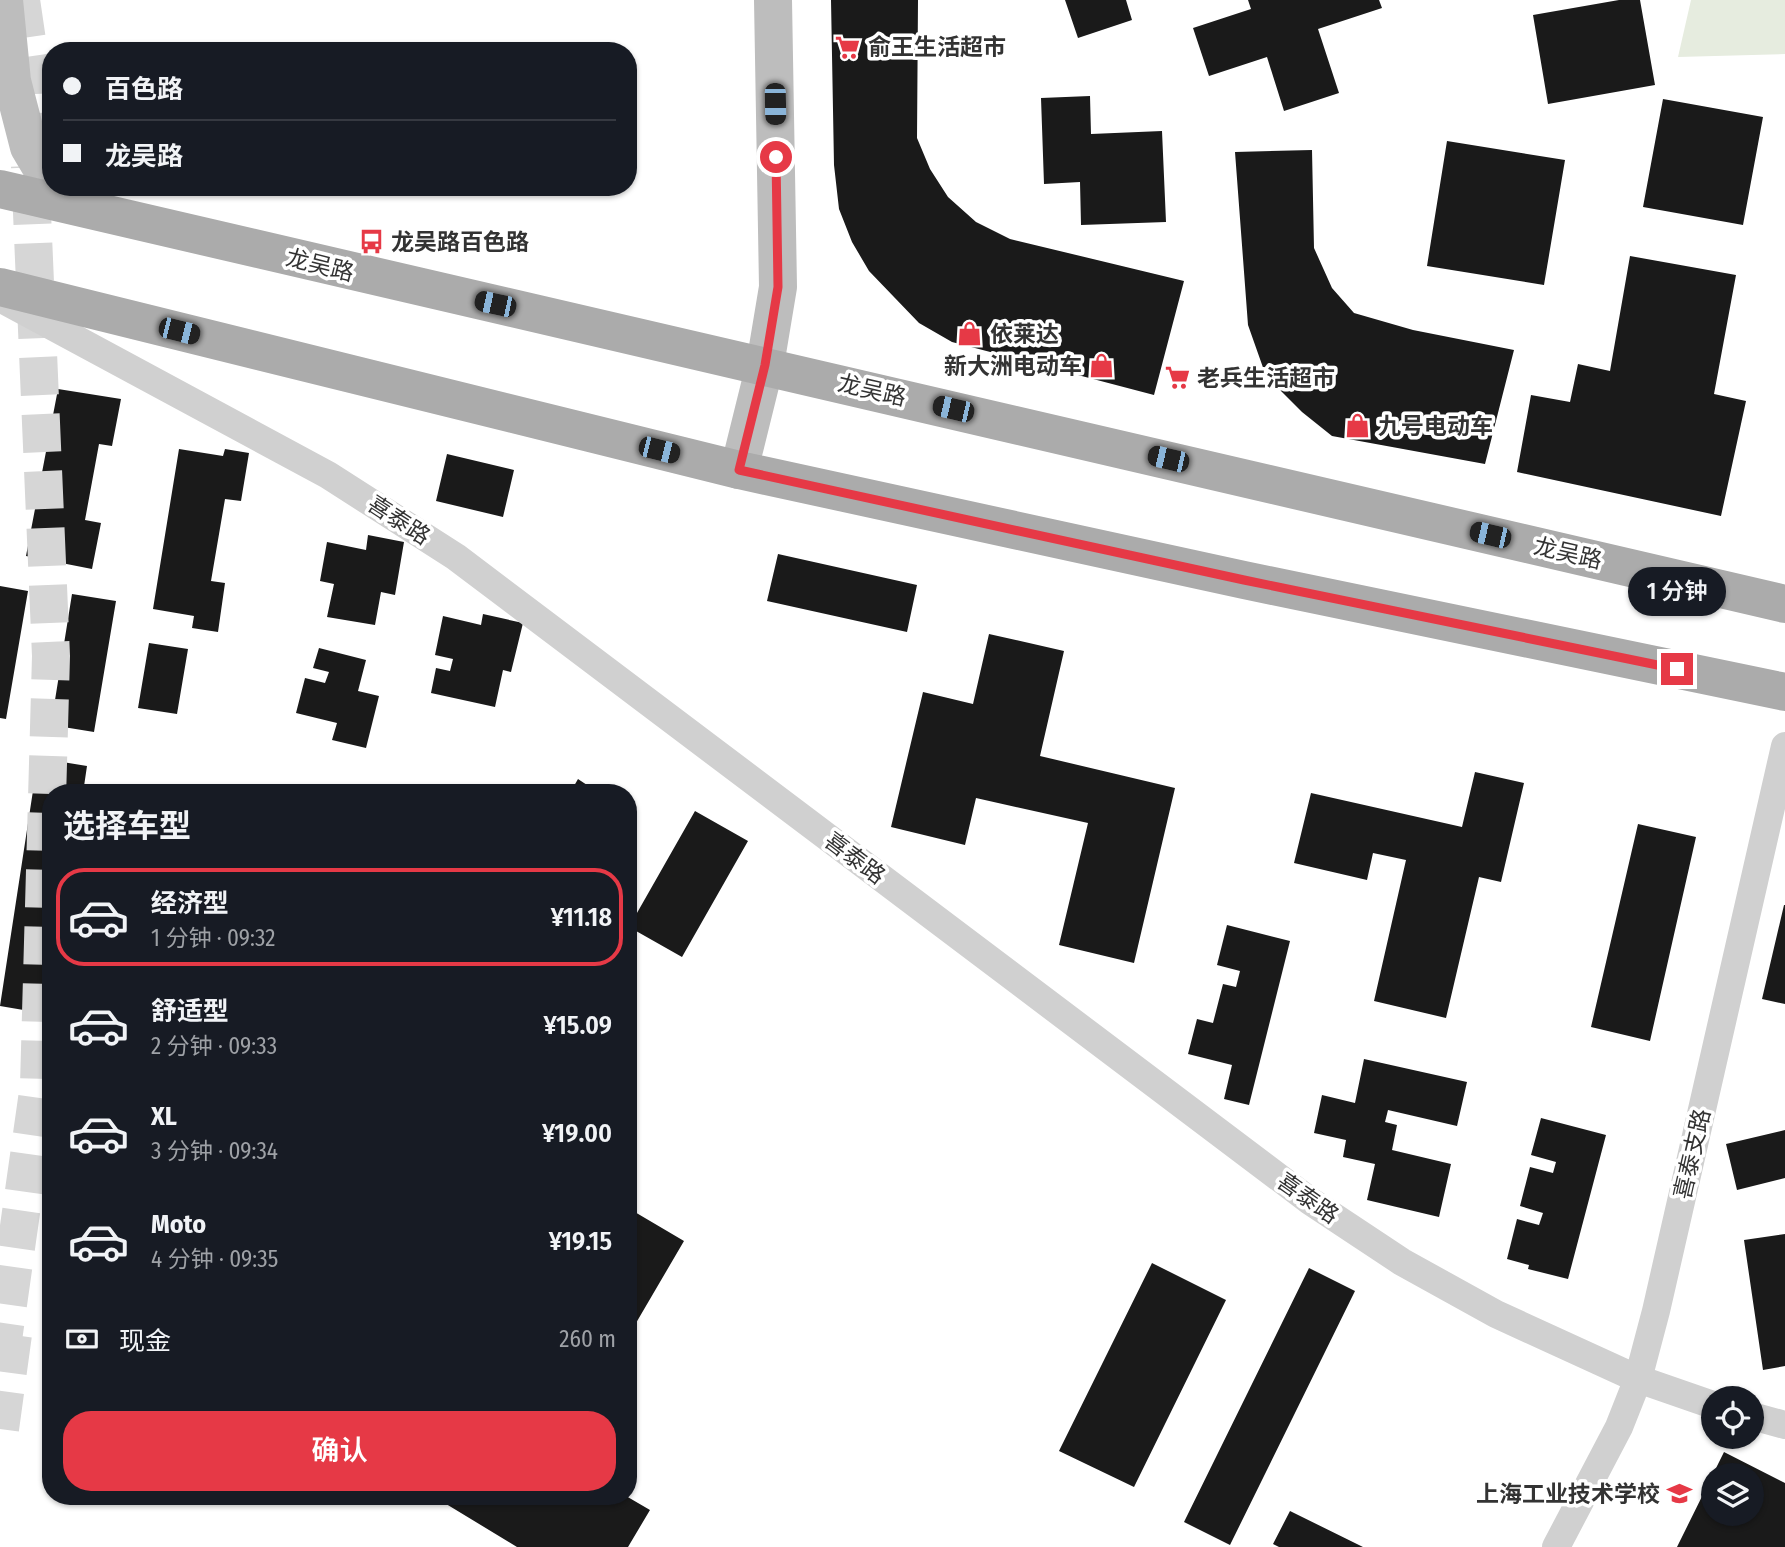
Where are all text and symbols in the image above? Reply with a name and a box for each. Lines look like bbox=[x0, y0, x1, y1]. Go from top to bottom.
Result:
supermarket icon: 俞王生活超市 bbox=[834, 33, 862, 61]
place label: 俞王生活超市 bbox=[868, 33, 1006, 61]
text: 百色路 bbox=[105, 74, 183, 105]
car bbox=[765, 83, 786, 125]
text: 龙吴路 bbox=[105, 141, 183, 172]
route start bbox=[760, 141, 792, 173]
bus stop icon: 龙吴路百色路 bbox=[357, 228, 385, 256]
place label: 龙吴路百色路 bbox=[391, 228, 529, 256]
street label: 龙吴路 bbox=[283, 243, 357, 287]
car bbox=[473, 289, 518, 319]
car bbox=[157, 316, 202, 346]
shop icon: 依莱达 bbox=[956, 320, 984, 348]
place label: 依莱达 bbox=[990, 320, 1059, 348]
place label: 新大洲电动车 bbox=[944, 352, 1082, 380]
shop icon: 新大洲电动车 bbox=[1088, 352, 1116, 380]
supermarket icon: 老兵生活超市 bbox=[1163, 364, 1191, 392]
place label: 老兵生活超市 bbox=[1197, 364, 1335, 392]
street label: 龙吴路 bbox=[835, 369, 909, 411]
car bbox=[931, 394, 976, 424]
shop icon: 九号电动车 bbox=[1344, 412, 1372, 440]
place label: 九号电动车 bbox=[1378, 412, 1493, 440]
car bbox=[637, 435, 682, 465]
car bbox=[1146, 444, 1191, 474]
street label: 喜泰路 bbox=[362, 489, 436, 551]
car bbox=[1468, 520, 1513, 550]
street label: 龙吴路 bbox=[1531, 532, 1605, 574]
callout: 1 分钟 bbox=[1628, 568, 1726, 616]
text: 1 分钟 bbox=[1647, 577, 1707, 605]
route end bbox=[1661, 653, 1693, 685]
text: 选择车型 bbox=[63, 807, 191, 845]
street label: 喜泰路 bbox=[819, 826, 891, 890]
icon: car bbox=[67, 886, 130, 949]
text: 经济型 bbox=[151, 888, 229, 919]
text: ¥11.18 bbox=[551, 902, 612, 933]
text: 1 分钟 · 09:32 bbox=[151, 924, 275, 952]
icon: car bbox=[67, 994, 130, 1057]
text: 舒适型 bbox=[151, 996, 229, 1027]
text: ¥15.09 bbox=[544, 1010, 612, 1041]
text: 2 分钟 · 09:33 bbox=[151, 1032, 277, 1060]
text: XL bbox=[151, 1101, 177, 1132]
icon: car bbox=[67, 1102, 130, 1165]
street label: 喜泰支路 bbox=[1668, 1106, 1716, 1202]
text: ¥19.00 bbox=[542, 1118, 612, 1149]
text: 3 分钟 · 09:34 bbox=[151, 1137, 278, 1165]
street label: 喜泰路 bbox=[1272, 1167, 1344, 1229]
text: Moto bbox=[151, 1209, 206, 1240]
icon: car bbox=[67, 1210, 130, 1273]
text: ¥19.15 bbox=[549, 1226, 612, 1257]
text: 4 分钟 · 09:35 bbox=[151, 1245, 278, 1273]
icon: cash bbox=[63, 1320, 101, 1358]
text: 260 m bbox=[559, 1325, 616, 1353]
text: 现金 bbox=[119, 1326, 171, 1357]
map controls bbox=[1701, 1386, 1764, 1526]
button: locate bbox=[1701, 1386, 1764, 1449]
button: 确认 bbox=[63, 1411, 616, 1491]
button: layers bbox=[1701, 1463, 1764, 1526]
place label: 上海工业技术学校 bbox=[1476, 1480, 1660, 1508]
school or university icon: 上海工业技术学校 bbox=[1666, 1480, 1694, 1508]

